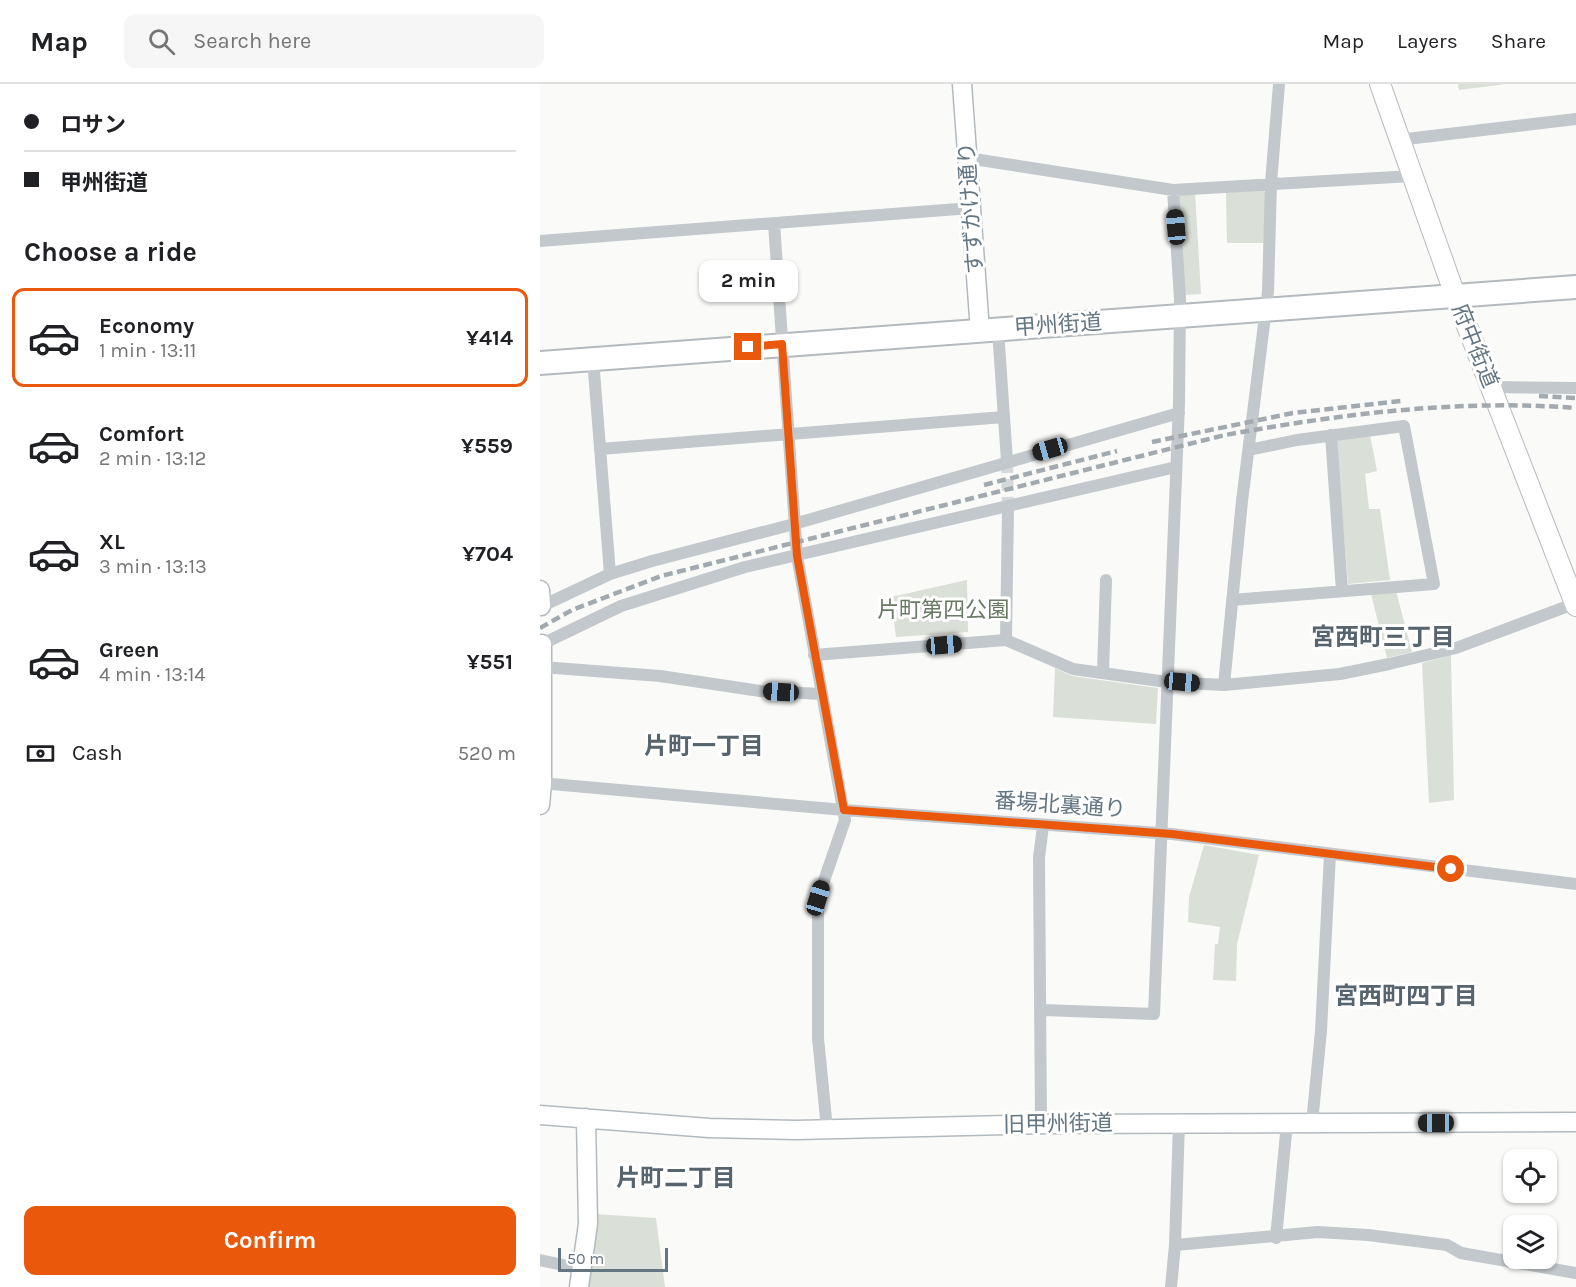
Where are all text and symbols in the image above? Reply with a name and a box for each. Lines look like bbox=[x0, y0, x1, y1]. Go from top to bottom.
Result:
search box bbox=[124, 14, 544, 68]
text: Map bbox=[30, 25, 88, 58]
icon: search bbox=[145, 25, 178, 58]
text: Search here bbox=[193, 28, 311, 54]
text: Map bbox=[1322, 29, 1364, 53]
text: Layers bbox=[1397, 29, 1458, 53]
text: Share bbox=[1491, 29, 1546, 53]
text: ロサン bbox=[60, 112, 126, 138]
street label: すずかけ通り bbox=[953, 141, 989, 275]
text: 甲州街道 bbox=[60, 170, 148, 196]
car bbox=[1165, 208, 1187, 246]
text: Choose a ride bbox=[24, 236, 197, 268]
callout: 2 min bbox=[698, 260, 798, 302]
text: 2 min bbox=[721, 269, 776, 292]
street label: 府中街道 bbox=[1446, 300, 1504, 392]
street label: 甲州街道 bbox=[1013, 309, 1103, 341]
icon: car bbox=[27, 311, 81, 365]
text: Economy bbox=[99, 313, 194, 339]
text: ¥414 bbox=[466, 325, 513, 351]
route end bbox=[734, 333, 761, 360]
text: 1 min · 13:11 bbox=[99, 339, 196, 362]
icon: car bbox=[27, 419, 81, 473]
text: Comfort bbox=[99, 421, 184, 447]
text: ¥559 bbox=[461, 433, 513, 459]
car bbox=[1030, 435, 1070, 463]
text: 2 min · 13:12 bbox=[99, 447, 206, 470]
icon: car bbox=[27, 527, 81, 581]
text: XL bbox=[99, 529, 125, 555]
text: ¥704 bbox=[462, 541, 513, 567]
text: 3 min · 13:13 bbox=[99, 555, 207, 578]
park label: 片町第四公園 bbox=[877, 597, 1009, 623]
district label: 宮西町三丁目 bbox=[1311, 623, 1455, 651]
car bbox=[925, 634, 963, 656]
icon: car bbox=[27, 635, 81, 689]
text: Green bbox=[99, 637, 160, 663]
text: ¥551 bbox=[467, 649, 513, 675]
text: 4 min · 13:14 bbox=[99, 663, 206, 686]
car bbox=[1163, 671, 1201, 693]
car bbox=[763, 682, 799, 702]
district label: 片町一丁目 bbox=[644, 732, 764, 760]
icon: cash bbox=[24, 737, 57, 770]
text: Cash bbox=[72, 740, 122, 766]
text: 520 m bbox=[458, 742, 516, 765]
street label: 番場北裏通り bbox=[993, 787, 1127, 823]
route start bbox=[1437, 855, 1464, 882]
car bbox=[804, 878, 832, 918]
district label: 宮西町四丁目 bbox=[1334, 982, 1478, 1010]
street label: 旧甲州街道 bbox=[1003, 1110, 1113, 1138]
car bbox=[1418, 1114, 1454, 1132]
map controls bbox=[1503, 1149, 1557, 1269]
button: locate bbox=[1503, 1149, 1557, 1203]
district label: 片町二丁目 bbox=[616, 1164, 736, 1192]
button: Confirm bbox=[24, 1206, 516, 1275]
button: layers bbox=[1503, 1215, 1557, 1269]
scale bar bbox=[558, 1245, 668, 1272]
text: 50 m bbox=[567, 1249, 604, 1268]

